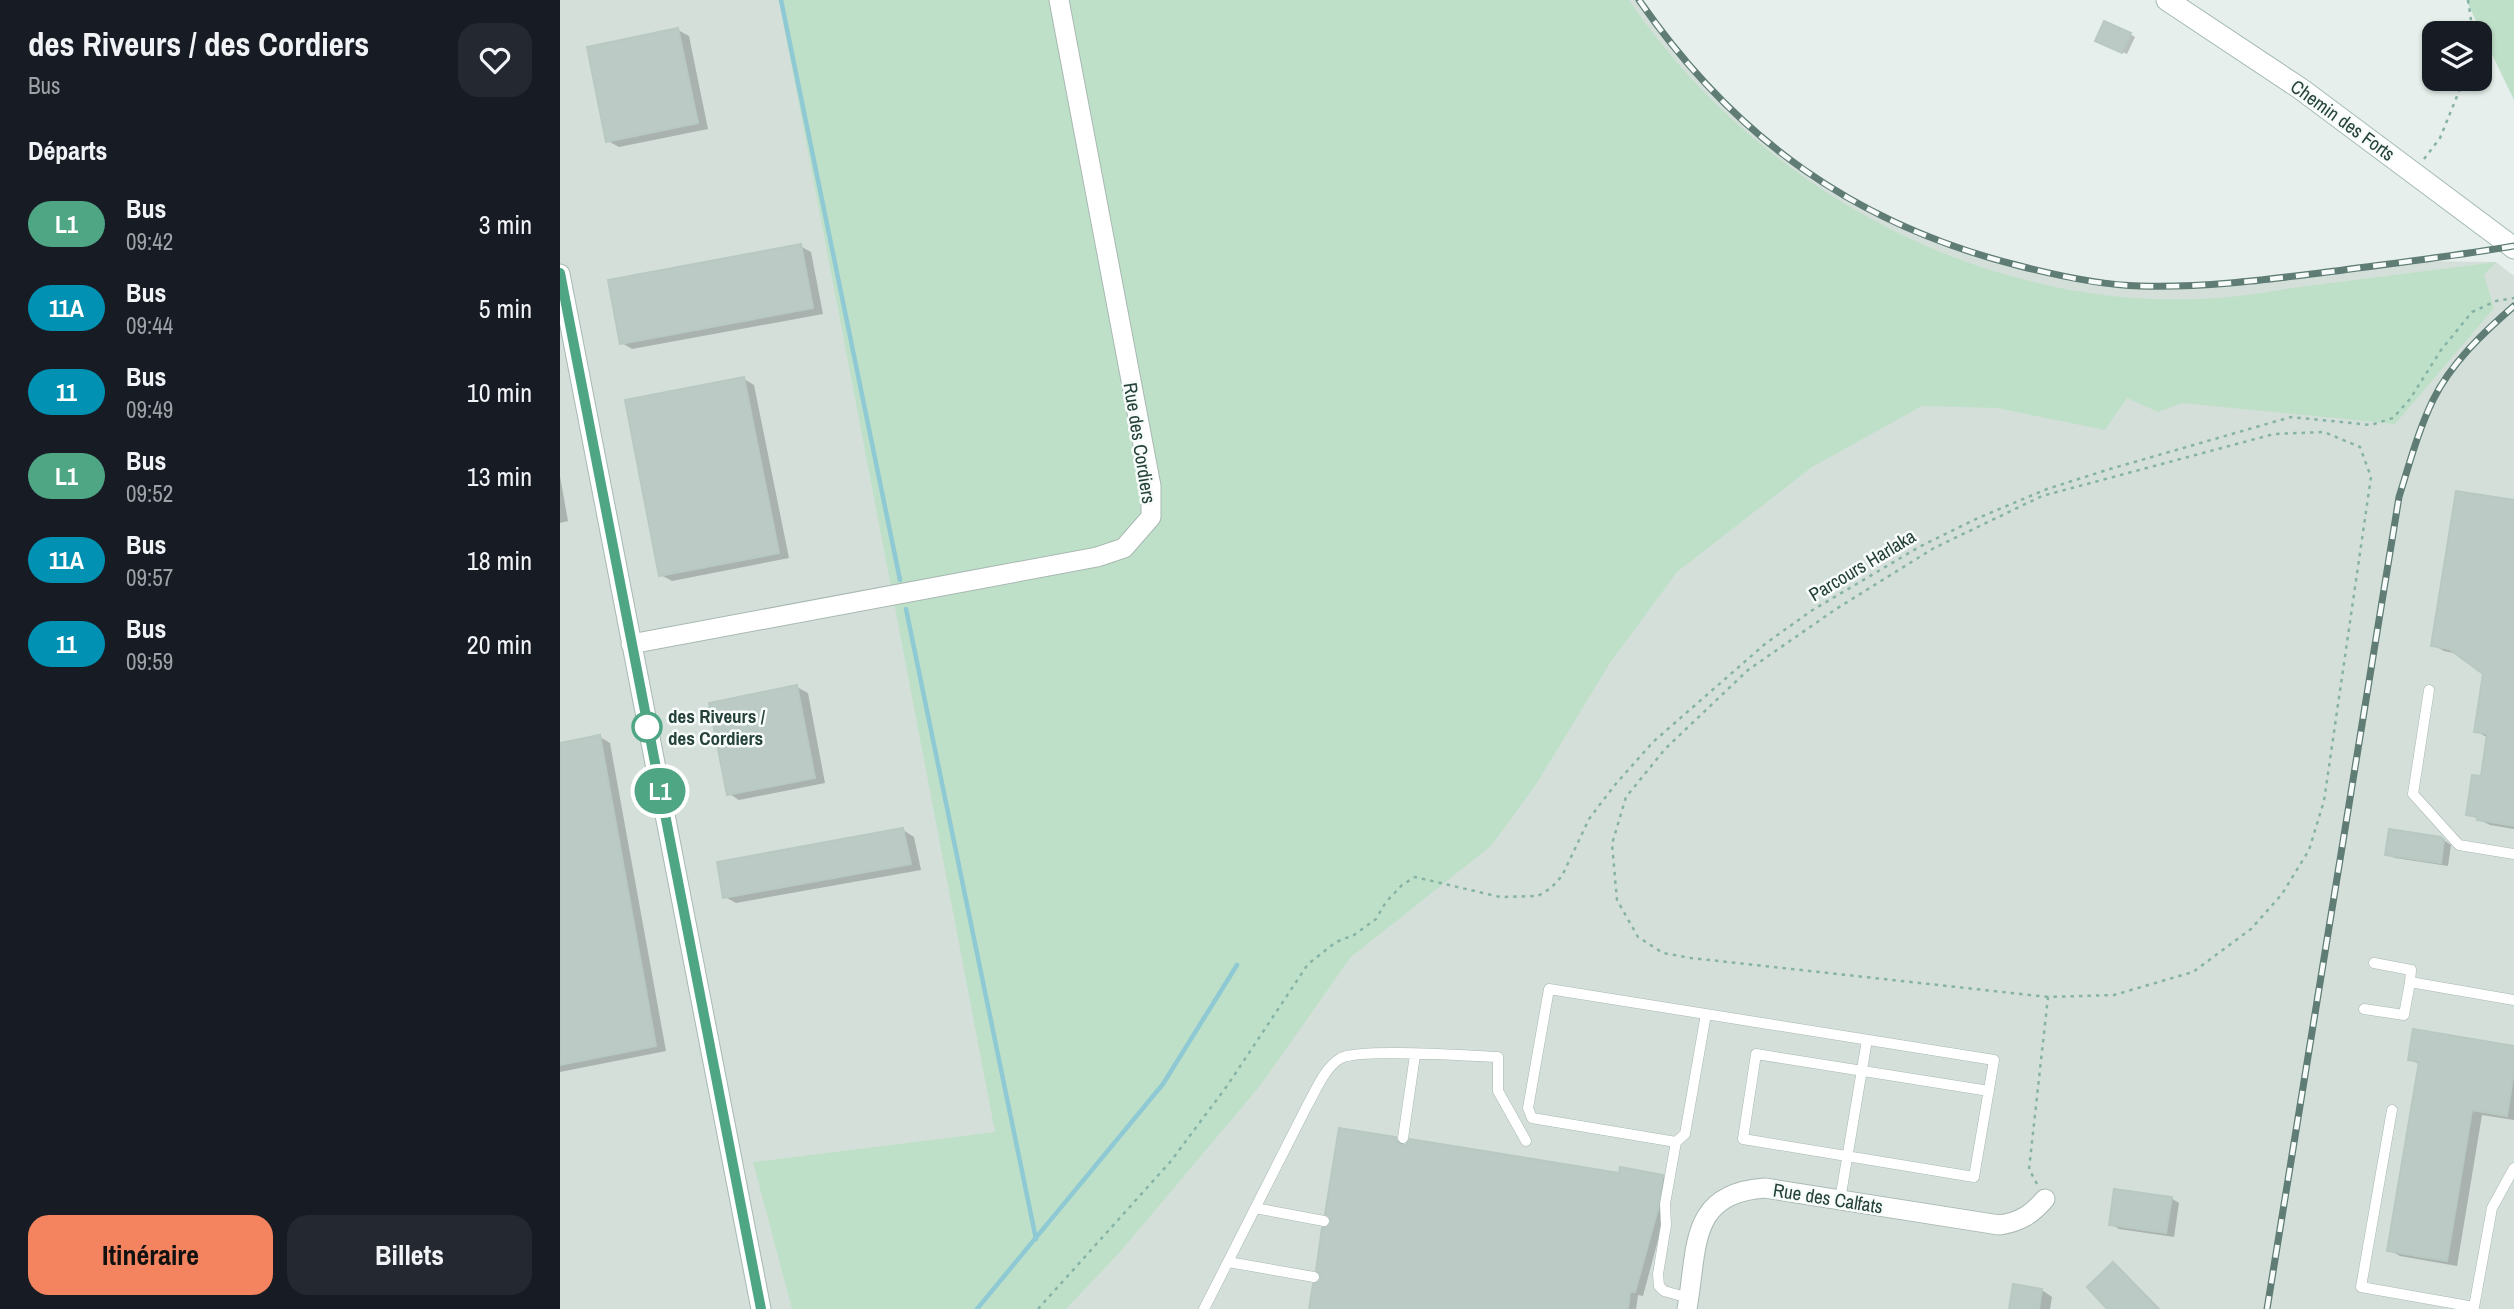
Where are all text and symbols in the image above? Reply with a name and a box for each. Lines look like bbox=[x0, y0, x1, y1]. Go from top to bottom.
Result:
map controls bbox=[2422, 21, 2492, 91]
button: layers bbox=[2422, 21, 2492, 91]
text: des Riveurs / des Cordiers bbox=[28, 22, 369, 66]
button: heart bbox=[458, 23, 532, 97]
text: Bus bbox=[28, 70, 61, 101]
street label: Chemin des Forts bbox=[2286, 73, 2401, 167]
text: Départs bbox=[28, 133, 107, 168]
text: Bus bbox=[126, 191, 166, 226]
text: 3 min bbox=[479, 207, 532, 242]
text: L1 bbox=[55, 208, 78, 240]
text: 09:42 bbox=[126, 226, 173, 257]
text: Bus bbox=[126, 275, 166, 310]
text: 5 min bbox=[479, 291, 532, 326]
text: 11A bbox=[49, 292, 84, 324]
text: 09:44 bbox=[126, 310, 173, 341]
text: Bus bbox=[126, 359, 166, 394]
text: 10 min bbox=[467, 375, 532, 410]
text: 11 bbox=[56, 376, 77, 408]
street label: Rue des Cordiers bbox=[1118, 381, 1162, 506]
text: 09:49 bbox=[126, 394, 173, 425]
text: Bus bbox=[126, 443, 166, 478]
text: 13 min bbox=[467, 459, 532, 494]
text: L1 bbox=[55, 460, 78, 492]
text: 09:52 bbox=[126, 478, 173, 509]
street label: Parcours Harlaka bbox=[1804, 523, 1921, 607]
text: Bus bbox=[126, 527, 166, 562]
text: 18 min bbox=[467, 543, 532, 578]
text: 11A bbox=[49, 544, 84, 576]
text: 09:57 bbox=[126, 562, 173, 593]
text: Bus bbox=[126, 611, 166, 646]
text: 20 min bbox=[467, 627, 532, 662]
text: 11 bbox=[56, 628, 77, 660]
text: 09:59 bbox=[126, 646, 173, 677]
place label: des Riveurs / des Cordiers bbox=[668, 703, 766, 751]
marker: des Riveurs / des Cordiers bbox=[632, 712, 662, 742]
line badge: L1 bbox=[628, 768, 692, 814]
text: L1 bbox=[649, 775, 671, 807]
street label: Rue des Calfats bbox=[1771, 1176, 1885, 1220]
button: Itinéraire bbox=[28, 1215, 273, 1295]
button: Billets bbox=[287, 1215, 532, 1295]

